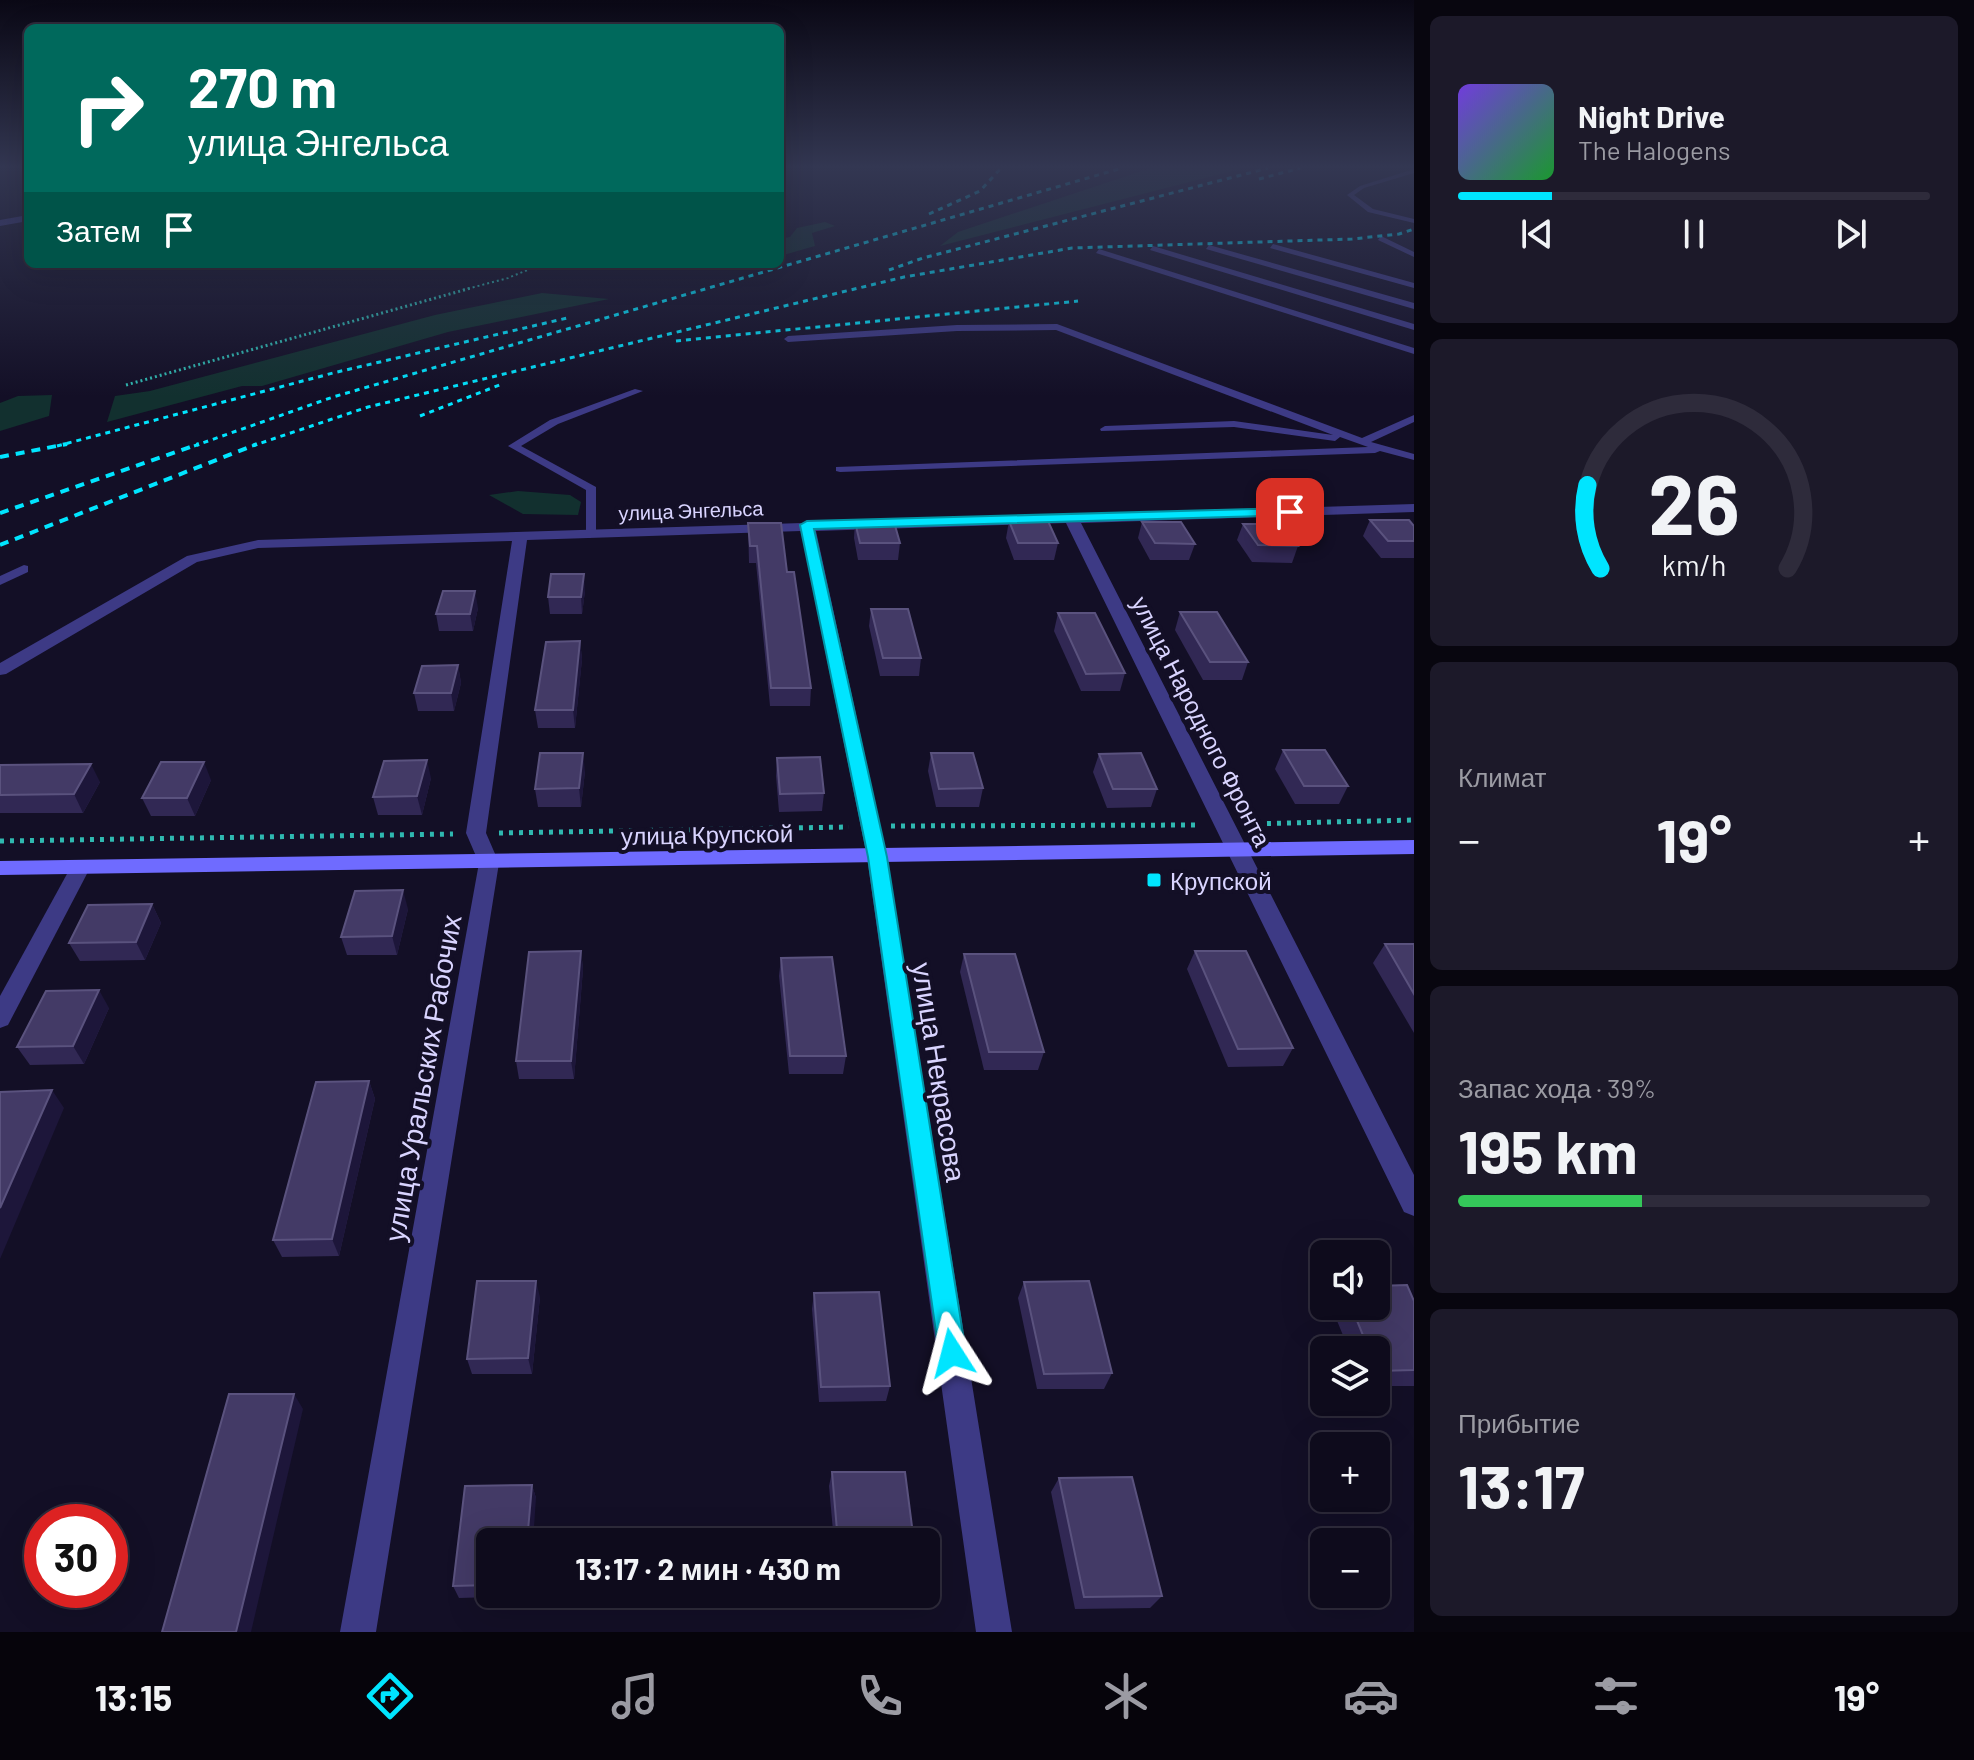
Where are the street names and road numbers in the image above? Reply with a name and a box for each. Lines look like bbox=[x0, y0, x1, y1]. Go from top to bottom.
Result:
street label: улица Энгельса bbox=[618, 495, 765, 525]
street label: улица Народного Фронта bbox=[1126, 591, 1278, 852]
street label: улица Крупской bbox=[621, 818, 793, 850]
street label: улица Уральских Рабочих bbox=[377, 912, 467, 1244]
street label: улица Некрасова bbox=[906, 960, 974, 1185]

